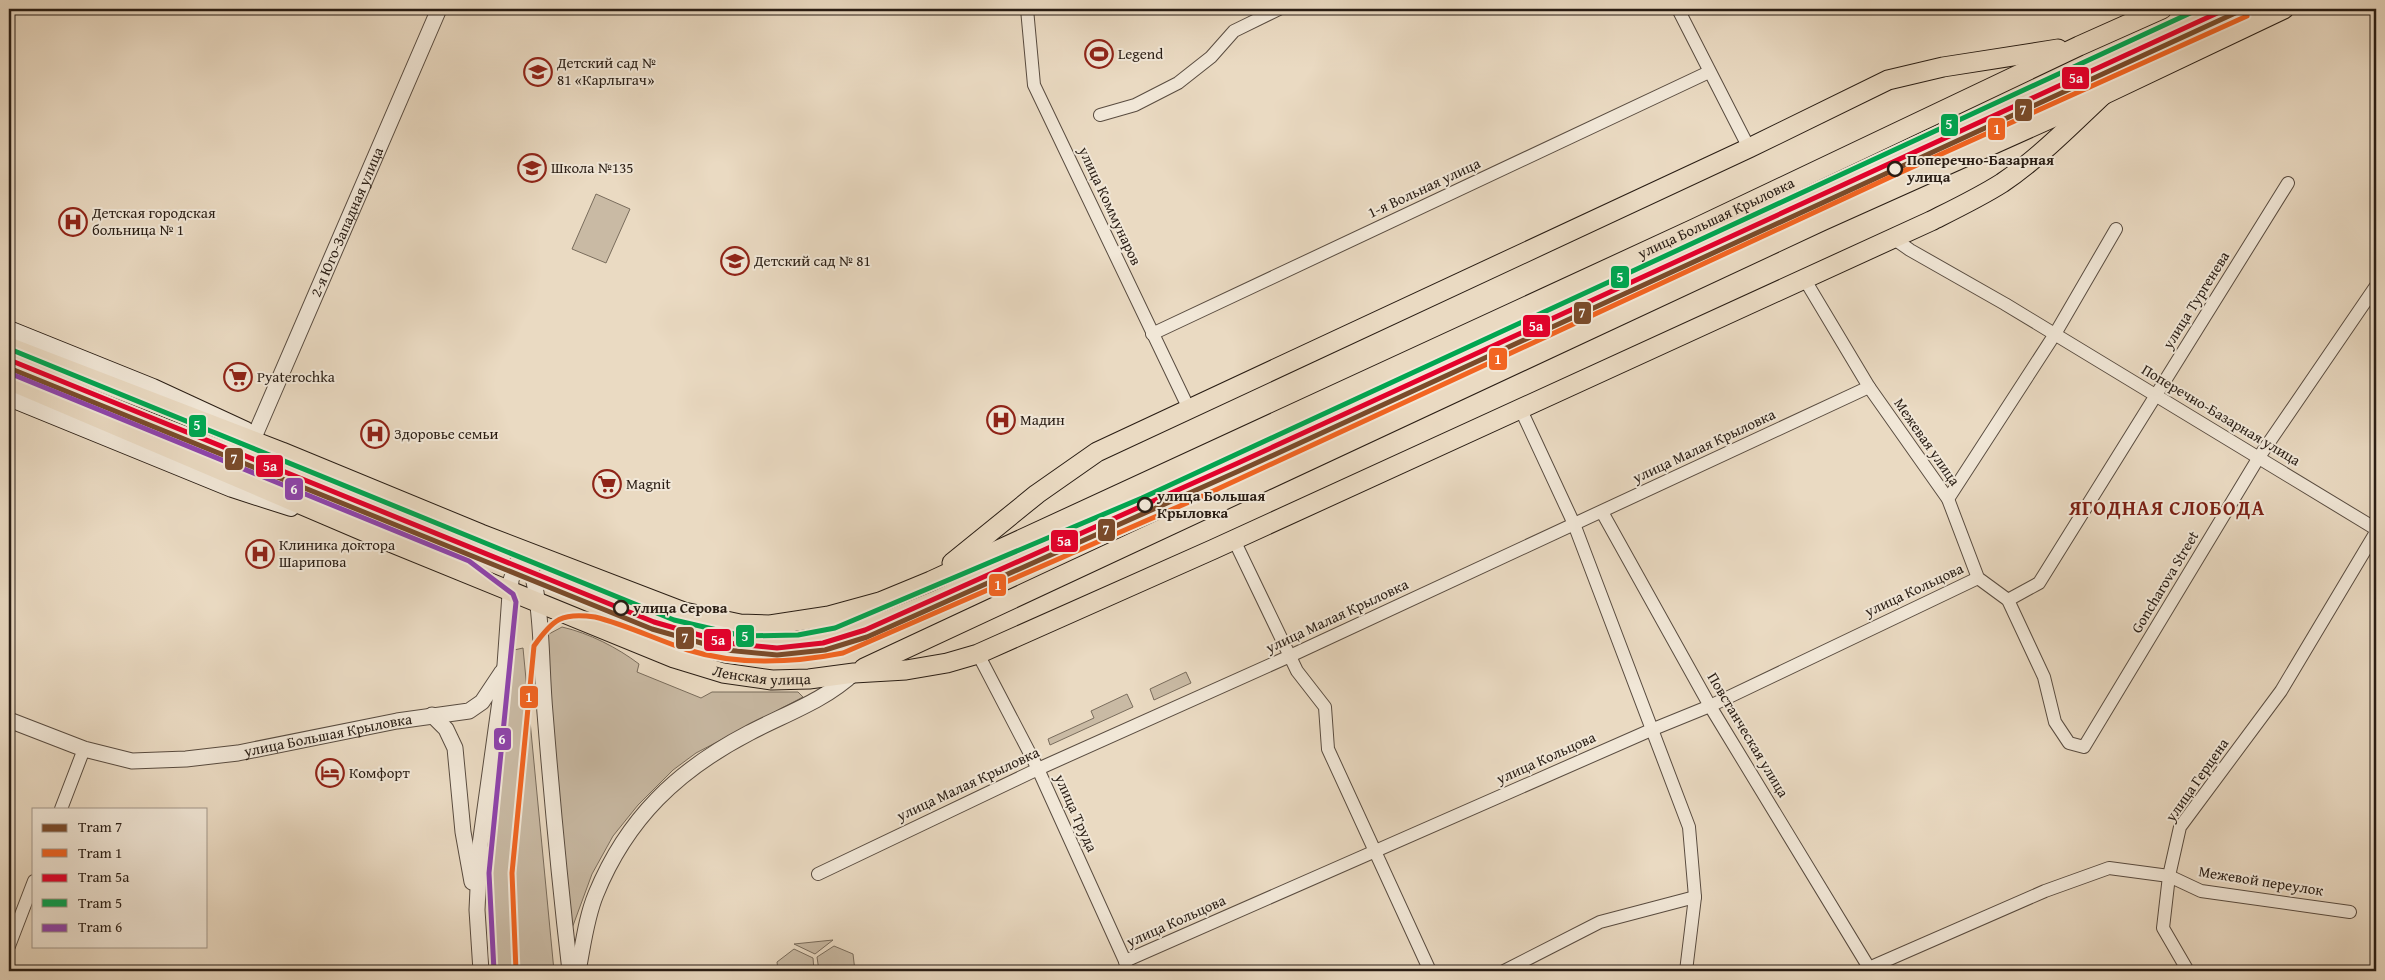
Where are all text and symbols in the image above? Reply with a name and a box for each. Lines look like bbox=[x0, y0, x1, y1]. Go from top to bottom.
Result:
sports icon: Legend bbox=[1084, 39, 1114, 69]
place label: Legend bbox=[1118, 43, 1163, 64]
place label: Детский сад № 81 «Карлыгач» bbox=[556, 52, 656, 90]
school or university icon: Детский сад № 81 «Карлыгач» bbox=[523, 57, 553, 87]
line badge: 5а bbox=[2061, 66, 2090, 90]
text: 5а bbox=[2069, 68, 2084, 88]
line badge: 7 bbox=[2014, 98, 2033, 122]
text: 7 bbox=[2019, 100, 2027, 120]
line badge: 5 bbox=[1940, 113, 1959, 137]
text: 5 bbox=[1945, 114, 1953, 134]
line badge: 1 bbox=[1987, 117, 2006, 141]
text: 1 bbox=[1993, 119, 2001, 139]
street label: улица Коммунаров bbox=[1073, 142, 1147, 269]
street label: 2-я Юго-Западная улица bbox=[305, 143, 388, 300]
place label: Поперечно-Базарная улица bbox=[1906, 149, 2054, 187]
street label: 1-я Вольная улица bbox=[1364, 152, 1484, 223]
school or university icon: Школа №135 bbox=[517, 153, 547, 183]
place label: Школа №135 bbox=[551, 157, 634, 178]
marker: Поперечно-Базарная улица bbox=[1887, 161, 1903, 177]
street label: улица Большая Крыловка bbox=[1633, 171, 1798, 264]
place label: Детская городская больница № 1 bbox=[91, 202, 216, 240]
hospital icon: Детская городская больница № 1 bbox=[58, 207, 88, 237]
school or university icon: Детский сад № 81 bbox=[720, 246, 750, 276]
street label: улица Тургенева bbox=[2157, 246, 2234, 353]
place label: Детский сад № 81 bbox=[753, 250, 871, 271]
line badge: 5 bbox=[1610, 265, 1630, 289]
text: 5 bbox=[1616, 267, 1624, 287]
line badge: 7 bbox=[1573, 301, 1592, 325]
text: 7 bbox=[1578, 303, 1586, 323]
line badge: 5а bbox=[1522, 314, 1551, 338]
text: 5а bbox=[1529, 316, 1544, 336]
line badge: 1 bbox=[1488, 347, 1508, 371]
text: 1 bbox=[1494, 349, 1502, 369]
street label: Поперечно-Базарная улица bbox=[2138, 359, 2305, 471]
supermarket icon: Pyaterochka bbox=[223, 362, 253, 392]
place label: Pyaterochka bbox=[257, 366, 335, 387]
street label: Межевая улица bbox=[1889, 394, 1966, 490]
street label: улица Малая Крыловка bbox=[1628, 403, 1779, 488]
hospital icon: Мадин bbox=[986, 405, 1016, 435]
place label: Мадин bbox=[1020, 409, 1065, 430]
line badge: 5 bbox=[188, 414, 207, 438]
text: 5 bbox=[193, 415, 201, 435]
hospital icon: Здоровье семьи bbox=[360, 419, 390, 449]
place label: Здоровье семьи bbox=[394, 423, 499, 444]
line badge: 7 bbox=[224, 447, 244, 471]
text: 7 bbox=[230, 449, 238, 469]
line badge: 5а bbox=[255, 454, 284, 478]
text: 5а bbox=[263, 456, 278, 476]
supermarket icon: Magnit bbox=[592, 469, 622, 499]
place label: Magnit bbox=[626, 473, 671, 494]
line badge: 6 bbox=[284, 477, 304, 501]
text: 6 bbox=[290, 479, 298, 499]
place label: улица Большая Крыловка bbox=[1156, 485, 1265, 523]
district label: ЯГОДНАЯ СЛОБОДА bbox=[2068, 493, 2265, 522]
marker: улица Большая Крыловка bbox=[1137, 497, 1153, 513]
line badge: 7 bbox=[1097, 518, 1116, 542]
text: 7 bbox=[1102, 520, 1110, 540]
street label: Goncharova Street bbox=[2126, 526, 2204, 637]
line badge: 5а bbox=[1050, 529, 1079, 553]
text: 5а bbox=[1057, 531, 1072, 551]
place label: Клиника доктора Шарипова bbox=[279, 534, 396, 572]
hospital icon: Клиника доктора Шарипова bbox=[245, 539, 275, 569]
street label: улица Кольцова bbox=[1860, 557, 1967, 622]
line badge: 1 bbox=[988, 573, 1007, 597]
street label: улица Малая Крыловка bbox=[1261, 573, 1412, 658]
text: 1 bbox=[994, 575, 1002, 595]
place label: улица Серова bbox=[632, 597, 728, 618]
marker: улица Серова bbox=[613, 600, 629, 616]
line badge: 5 bbox=[735, 624, 755, 648]
line badge: 7 bbox=[675, 626, 695, 650]
text: 5 bbox=[741, 626, 749, 646]
text: 7 bbox=[681, 628, 689, 648]
line badge: 5а bbox=[703, 628, 732, 652]
text: 5а bbox=[711, 630, 726, 650]
street label: Ленская улица bbox=[710, 659, 812, 690]
street label: Повстанческая улица bbox=[1703, 668, 1795, 802]
line badge: 1 bbox=[519, 685, 539, 709]
text: 1 bbox=[525, 687, 533, 707]
street label: улица Большая Крыловка bbox=[241, 708, 414, 762]
street label: улица Кольцова bbox=[1492, 726, 1600, 789]
line badge: 6 bbox=[493, 727, 512, 751]
text: 6 bbox=[498, 729, 506, 749]
street label: улица Герцена bbox=[2159, 733, 2234, 827]
street label: улица Малая Крыловка bbox=[892, 741, 1043, 826]
hotel icon: Комфорт bbox=[315, 758, 345, 788]
place label: Комфорт bbox=[349, 762, 410, 783]
street label: улица Труда bbox=[1050, 770, 1103, 856]
legend bbox=[32, 808, 208, 948]
text: Tram 7 bbox=[78, 816, 122, 837]
text: Tram 1 bbox=[78, 842, 122, 863]
street label: Межевой переулок bbox=[2197, 860, 2325, 901]
text: Tram 5а bbox=[78, 866, 130, 887]
street label: улица Кольцова bbox=[1122, 889, 1230, 952]
text: Tram 5 bbox=[78, 892, 122, 913]
text: Tram 6 bbox=[78, 916, 122, 937]

